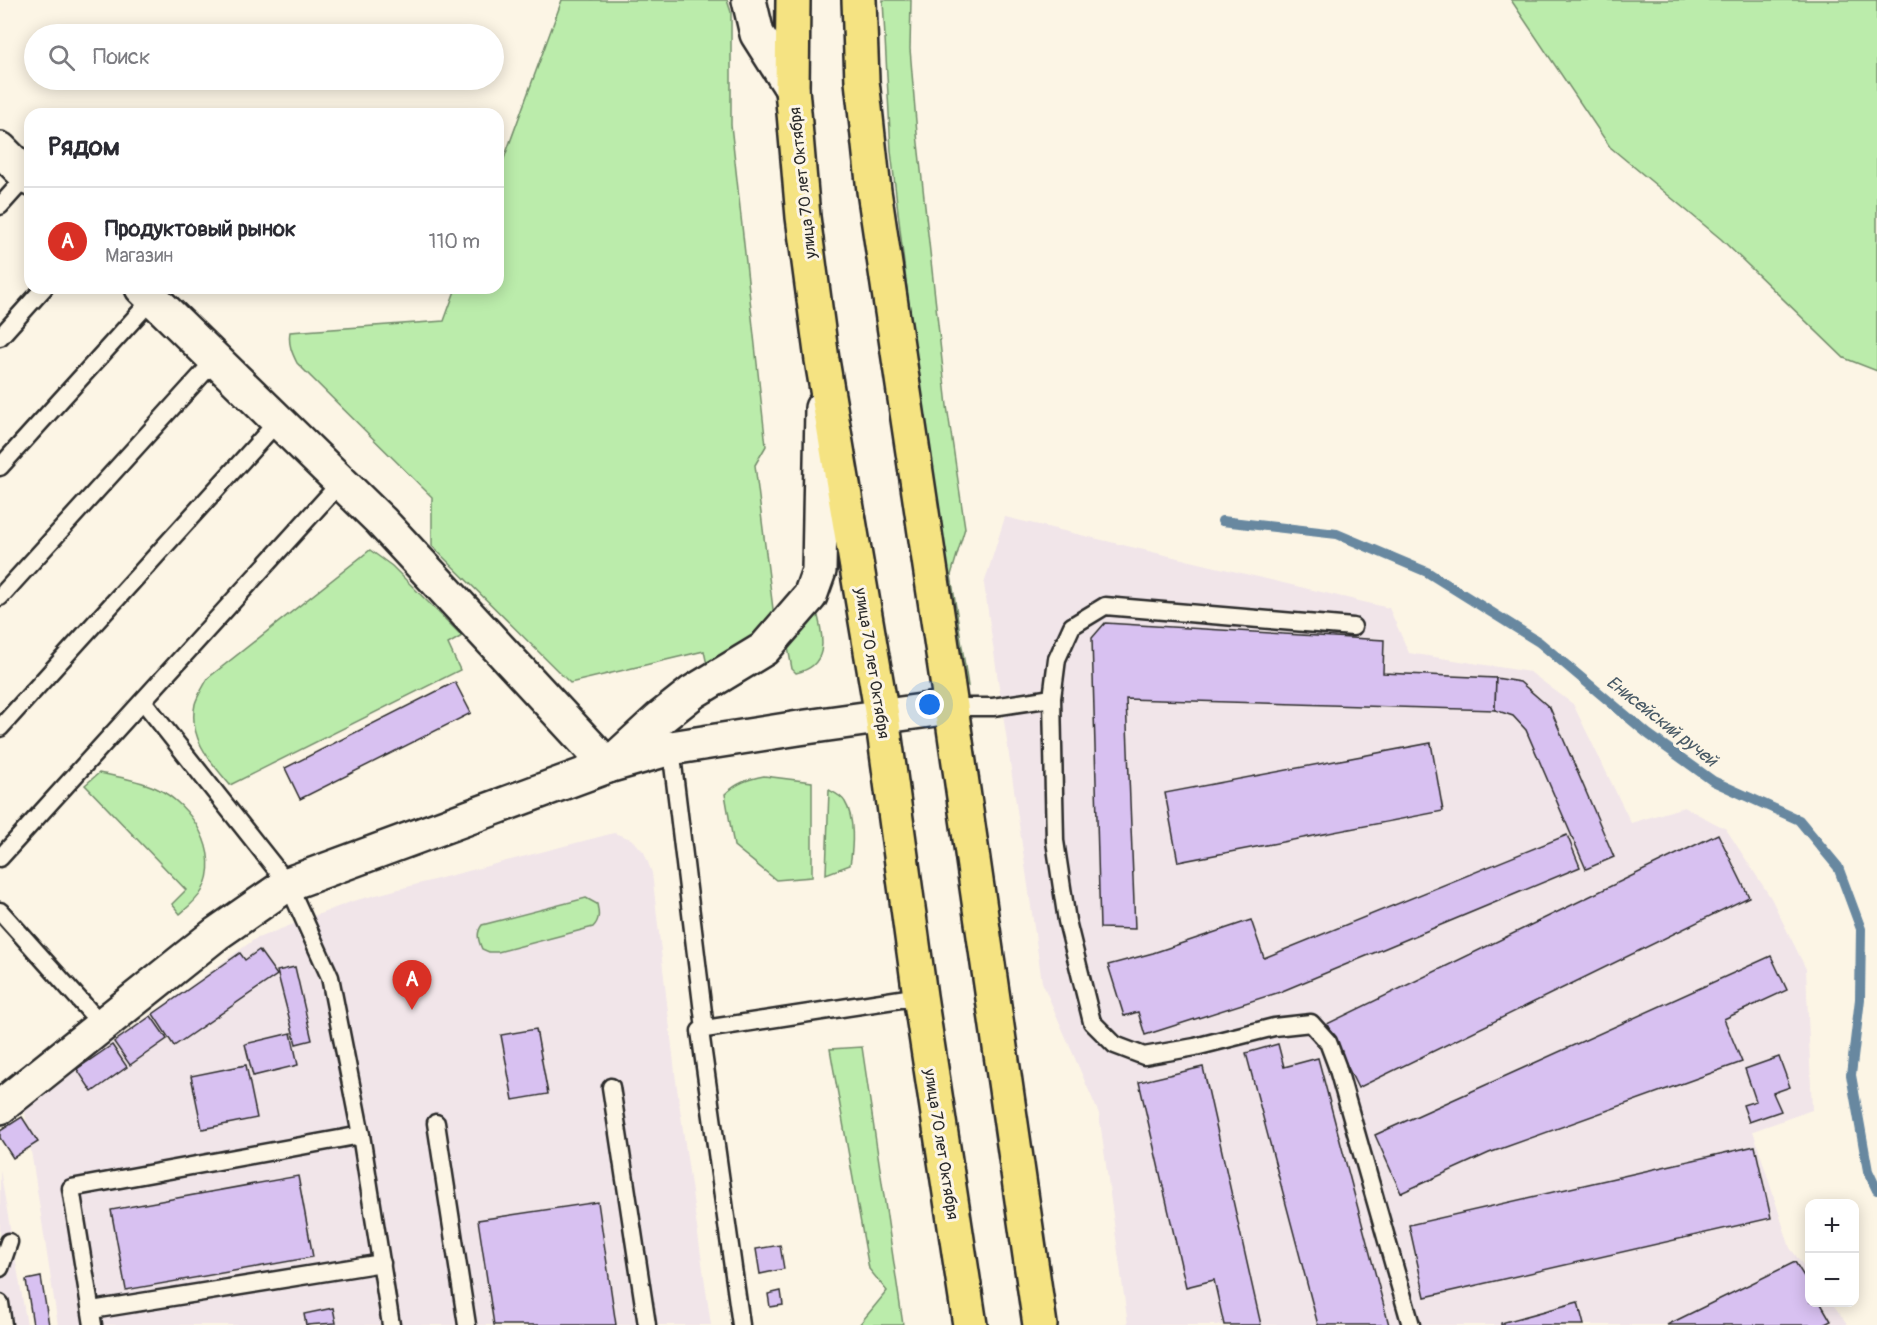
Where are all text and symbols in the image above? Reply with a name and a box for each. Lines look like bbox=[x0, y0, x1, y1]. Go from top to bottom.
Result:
search box bbox=[24, 24, 504, 90]
icon: search bbox=[45, 41, 78, 74]
text: Поиск bbox=[93, 43, 150, 71]
street label: улица 70 лет Октября bbox=[785, 106, 821, 261]
text: Рядом bbox=[48, 131, 120, 163]
text: Продуктовый рынок bbox=[105, 215, 296, 243]
text: A bbox=[61, 229, 74, 254]
text: 110 m bbox=[429, 229, 480, 254]
text: Магазин bbox=[105, 243, 173, 268]
street label: улица 70 лет Октября bbox=[850, 585, 894, 740]
water label: Енисейский ручей bbox=[1602, 671, 1723, 773]
your location bbox=[915, 690, 944, 719]
pin: A bbox=[392, 960, 432, 1010]
street label: улица 70 лет Октября bbox=[919, 1066, 963, 1221]
map controls bbox=[1805, 1199, 1859, 1307]
button: + bbox=[1805, 1199, 1859, 1253]
button: − bbox=[1805, 1253, 1859, 1307]

